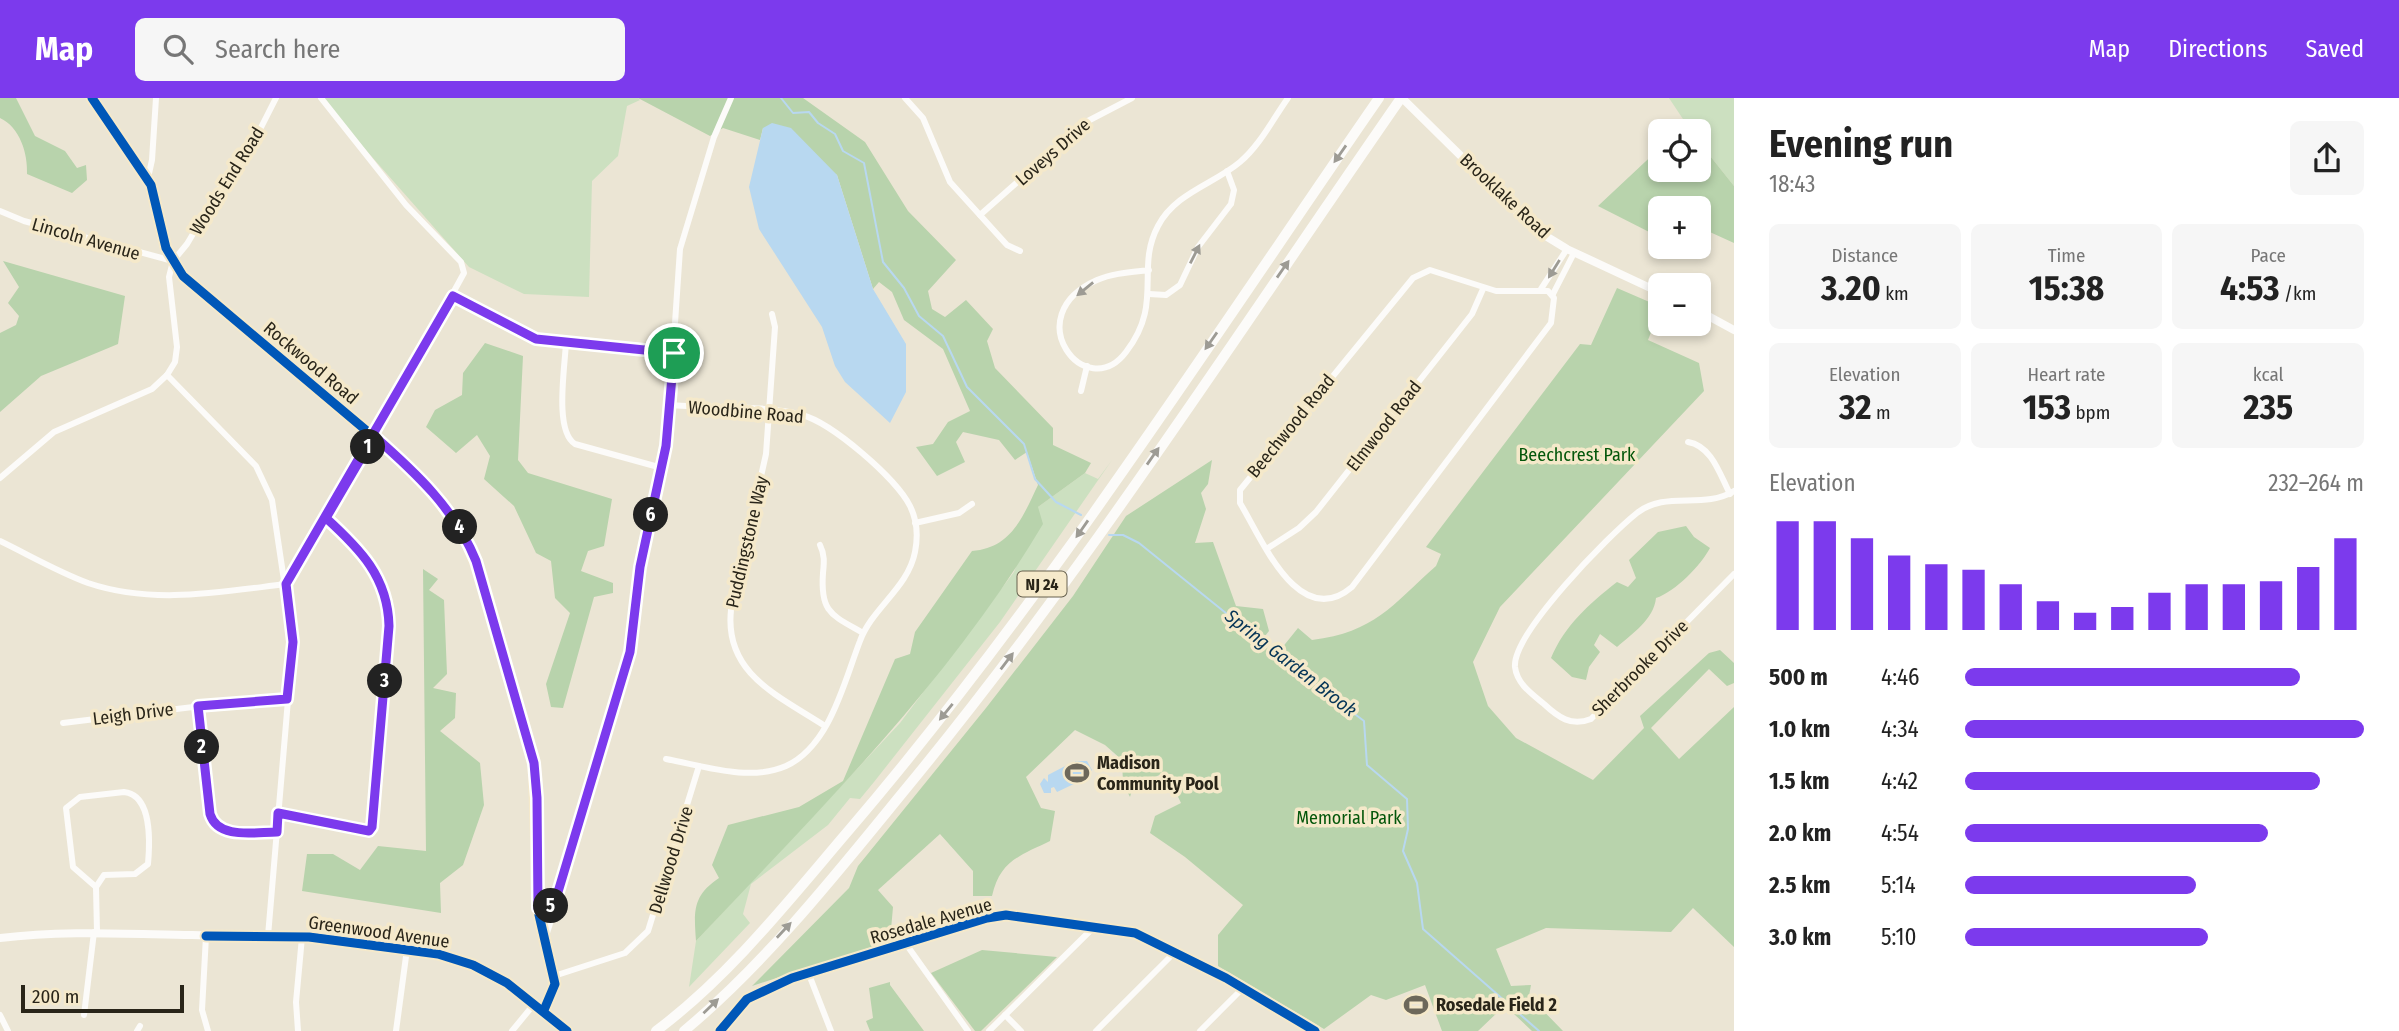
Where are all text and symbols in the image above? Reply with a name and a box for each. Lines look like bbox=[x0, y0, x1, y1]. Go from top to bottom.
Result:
search box bbox=[135, 18, 625, 81]
text: Map bbox=[35, 29, 93, 69]
icon: search bbox=[159, 30, 197, 68]
text: Search here bbox=[215, 34, 340, 65]
text: Map bbox=[2089, 35, 2130, 63]
text: Directions bbox=[2168, 35, 2267, 63]
text: Saved bbox=[2305, 35, 2364, 63]
street label: Loveys Drive bbox=[1011, 114, 1095, 190]
map controls bbox=[1648, 119, 1711, 336]
button: locate bbox=[1648, 119, 1711, 182]
text: Evening run bbox=[1769, 121, 1953, 167]
button: share bbox=[2290, 121, 2364, 195]
street label: Woods End Road bbox=[185, 123, 269, 239]
one-way arrow bbox=[1333, 145, 1347, 163]
street label: Brooklake Road bbox=[1455, 149, 1555, 243]
text: 18:43 bbox=[1769, 170, 1815, 198]
button: + bbox=[1648, 196, 1711, 259]
street label: Lincoln Avenue bbox=[29, 213, 143, 265]
one-way arrow bbox=[1188, 244, 1200, 264]
text: Distance bbox=[1832, 244, 1898, 267]
text: Time bbox=[2048, 244, 2085, 267]
text: Pace bbox=[2250, 244, 2286, 267]
one-way arrow bbox=[1276, 260, 1290, 278]
one-way arrow bbox=[1547, 260, 1560, 279]
text: 3.20 bbox=[1821, 267, 1881, 309]
text: 15:38 bbox=[2029, 267, 2104, 309]
text: 4:53 bbox=[2220, 267, 2280, 309]
button: − bbox=[1648, 273, 1711, 336]
one-way arrow bbox=[1076, 281, 1094, 296]
text: km bbox=[1881, 282, 1909, 305]
text: /km bbox=[2280, 282, 2316, 305]
street label: Rockwood Road bbox=[259, 317, 363, 409]
pin bbox=[644, 323, 704, 383]
one-way arrow bbox=[1204, 332, 1218, 350]
icon: arrive bbox=[655, 334, 693, 372]
text: Elevation bbox=[1829, 363, 1901, 386]
text: Heart rate bbox=[2027, 363, 2106, 386]
text: kcal bbox=[2253, 363, 2284, 386]
street label: Beechwood Road bbox=[1243, 370, 1339, 482]
street label: Elmwood Road bbox=[1342, 376, 1426, 476]
text: 32 bbox=[1839, 386, 1872, 428]
text: 153 bbox=[2023, 386, 2071, 428]
text: 235 bbox=[2243, 386, 2293, 428]
street label: Woodbine Road bbox=[687, 396, 805, 428]
text: m bbox=[1872, 401, 1891, 424]
text: bpm bbox=[2071, 401, 2110, 424]
pin: 1 bbox=[350, 430, 386, 464]
text: 1 bbox=[363, 435, 372, 458]
park label: Beechcrest Park bbox=[1519, 444, 1636, 466]
one-way arrow bbox=[1146, 447, 1160, 465]
text: Elevation bbox=[1769, 469, 1856, 497]
text: 232–264 m bbox=[2268, 469, 2364, 497]
street label: Puddingstone Way bbox=[721, 474, 773, 610]
pin: 6 bbox=[634, 498, 668, 532]
text: 6 bbox=[646, 503, 655, 526]
pin: 4 bbox=[442, 510, 477, 544]
text: 4 bbox=[455, 515, 464, 538]
one-way arrow bbox=[1075, 520, 1089, 538]
road number: NJ 24 bbox=[1018, 572, 1066, 597]
water label: Spring Garden Brook bbox=[1220, 604, 1361, 722]
street label: Sherbrooke Drive bbox=[1587, 615, 1693, 721]
one-way arrow bbox=[1000, 652, 1014, 670]
text: 500 m bbox=[1769, 663, 1828, 691]
text: 4:46 bbox=[1881, 663, 1919, 691]
pin: 3 bbox=[368, 664, 402, 698]
text: 3 bbox=[380, 669, 389, 692]
street label: Leigh Drive bbox=[91, 698, 175, 730]
one-way arrow bbox=[939, 702, 954, 720]
text: 1.0 km bbox=[1769, 715, 1830, 743]
text: 4:34 bbox=[1881, 715, 1919, 743]
pin: 2 bbox=[184, 730, 220, 764]
text: 2 bbox=[197, 735, 206, 758]
place label: Madison Community Pool bbox=[1097, 752, 1219, 795]
sports icon: Madison Community Pool bbox=[1063, 759, 1091, 787]
text: 1.5 km bbox=[1769, 767, 1830, 795]
text: 4:42 bbox=[1881, 767, 1918, 795]
street label: Dellwood Drive bbox=[644, 803, 698, 917]
park label: Memorial Park bbox=[1296, 807, 1402, 829]
text: 2.0 km bbox=[1769, 819, 1831, 847]
text: 4:54 bbox=[1881, 819, 1919, 847]
text: 2.5 km bbox=[1769, 871, 1830, 899]
text: 5:14 bbox=[1881, 871, 1916, 899]
pin: 5 bbox=[534, 888, 568, 924]
street label: Rosedale Avenue bbox=[868, 893, 995, 949]
text: 5 bbox=[546, 894, 555, 917]
street label: Greenwood Avenue bbox=[307, 911, 451, 953]
one-way arrow bbox=[775, 922, 791, 939]
text: 3.0 km bbox=[1769, 923, 1831, 951]
text: 5:10 bbox=[1881, 923, 1916, 951]
scale bar bbox=[21, 982, 184, 1014]
text: 200 m bbox=[32, 985, 79, 1008]
sports icon: Rosedale Field 2 bbox=[1402, 991, 1430, 1019]
place label: Rosedale Field 2 bbox=[1436, 994, 1557, 1016]
one-way arrow bbox=[702, 999, 719, 1015]

